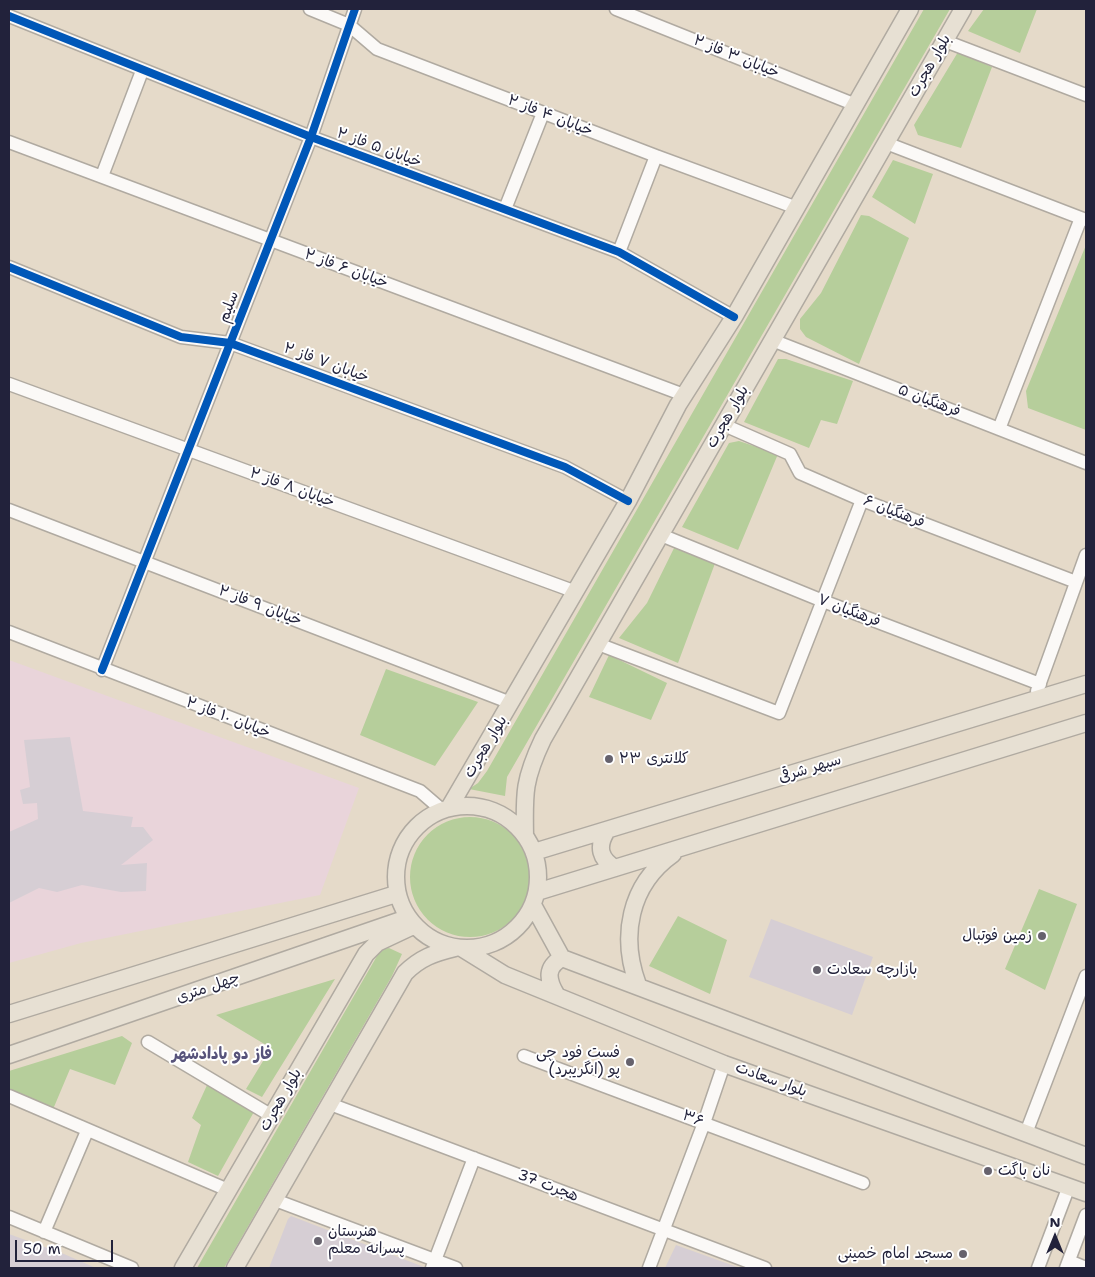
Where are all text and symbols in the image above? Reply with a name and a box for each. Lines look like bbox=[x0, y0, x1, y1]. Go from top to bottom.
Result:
street label: بلوار هجرت bbox=[905, 31, 955, 101]
street label: خیابان ۳ فاز ۲ bbox=[690, 32, 782, 82]
street label: خیابان ۴ فاز ۲ bbox=[505, 91, 595, 141]
street label: خیابان ۵ فاز ۲ bbox=[334, 124, 424, 172]
street label: خیابان ۶ فاز ۲ bbox=[302, 246, 390, 292]
street label: سلیم bbox=[215, 289, 243, 325]
street label: خیابان ۷ فاز ۲ bbox=[281, 339, 371, 387]
street label: فرهنگیان ۵ bbox=[895, 381, 963, 421]
street label: بلوار هجرت bbox=[703, 382, 753, 452]
street label: خیابان ۸ فاز ۲ bbox=[247, 464, 337, 512]
street label: فرهنگیان ۶ bbox=[861, 492, 927, 532]
street label: خیابان ۹ فاز ۲ bbox=[216, 582, 304, 630]
street label: فرهنگیان ۷ bbox=[815, 591, 883, 631]
street label: خیابان ۱۰ فاز ۲ bbox=[183, 694, 273, 742]
street label: بلوار هجرت bbox=[460, 713, 512, 781]
place label: کلانتری ۲۳ bbox=[619, 750, 689, 768]
street label: سپهر شرقی bbox=[776, 751, 844, 787]
marker: کلانتری ۲۳ bbox=[603, 753, 615, 765]
place label: زمین فوتبال bbox=[962, 927, 1032, 945]
marker: زمین فوتبال bbox=[1036, 930, 1048, 942]
place label: بازارچه سعادت bbox=[827, 961, 917, 979]
marker: بازارچه سعادت bbox=[811, 964, 823, 976]
street label: چهل متری bbox=[174, 969, 242, 1007]
place label: فست فود چی پو (انگریبرد) bbox=[536, 1044, 620, 1079]
district label: فاز دو پادادشهر bbox=[172, 1045, 272, 1065]
marker: فست فود چی پو (انگریبرد) bbox=[624, 1056, 636, 1068]
street label: بلوار سعادت bbox=[733, 1059, 809, 1101]
street label: بلوار هجرت bbox=[256, 1065, 306, 1135]
street label: ۳۶ bbox=[680, 1107, 706, 1131]
place label: نان باگت bbox=[998, 1162, 1050, 1180]
marker: نان باگت bbox=[982, 1165, 994, 1177]
street label: هجرت 37 bbox=[515, 1166, 581, 1206]
north arrow bbox=[1030, 1212, 1080, 1262]
text: N bbox=[1049, 1213, 1061, 1231]
place label: هنرستان پسرانه معلم bbox=[328, 1223, 405, 1258]
scale bar bbox=[18, 1230, 115, 1262]
marker: هنرستان پسرانه معلم bbox=[312, 1235, 324, 1247]
text: 50 m bbox=[23, 1239, 61, 1259]
place label: مسجد امام خمینی bbox=[838, 1245, 953, 1263]
marker: مسجد امام خمینی bbox=[957, 1248, 969, 1260]

